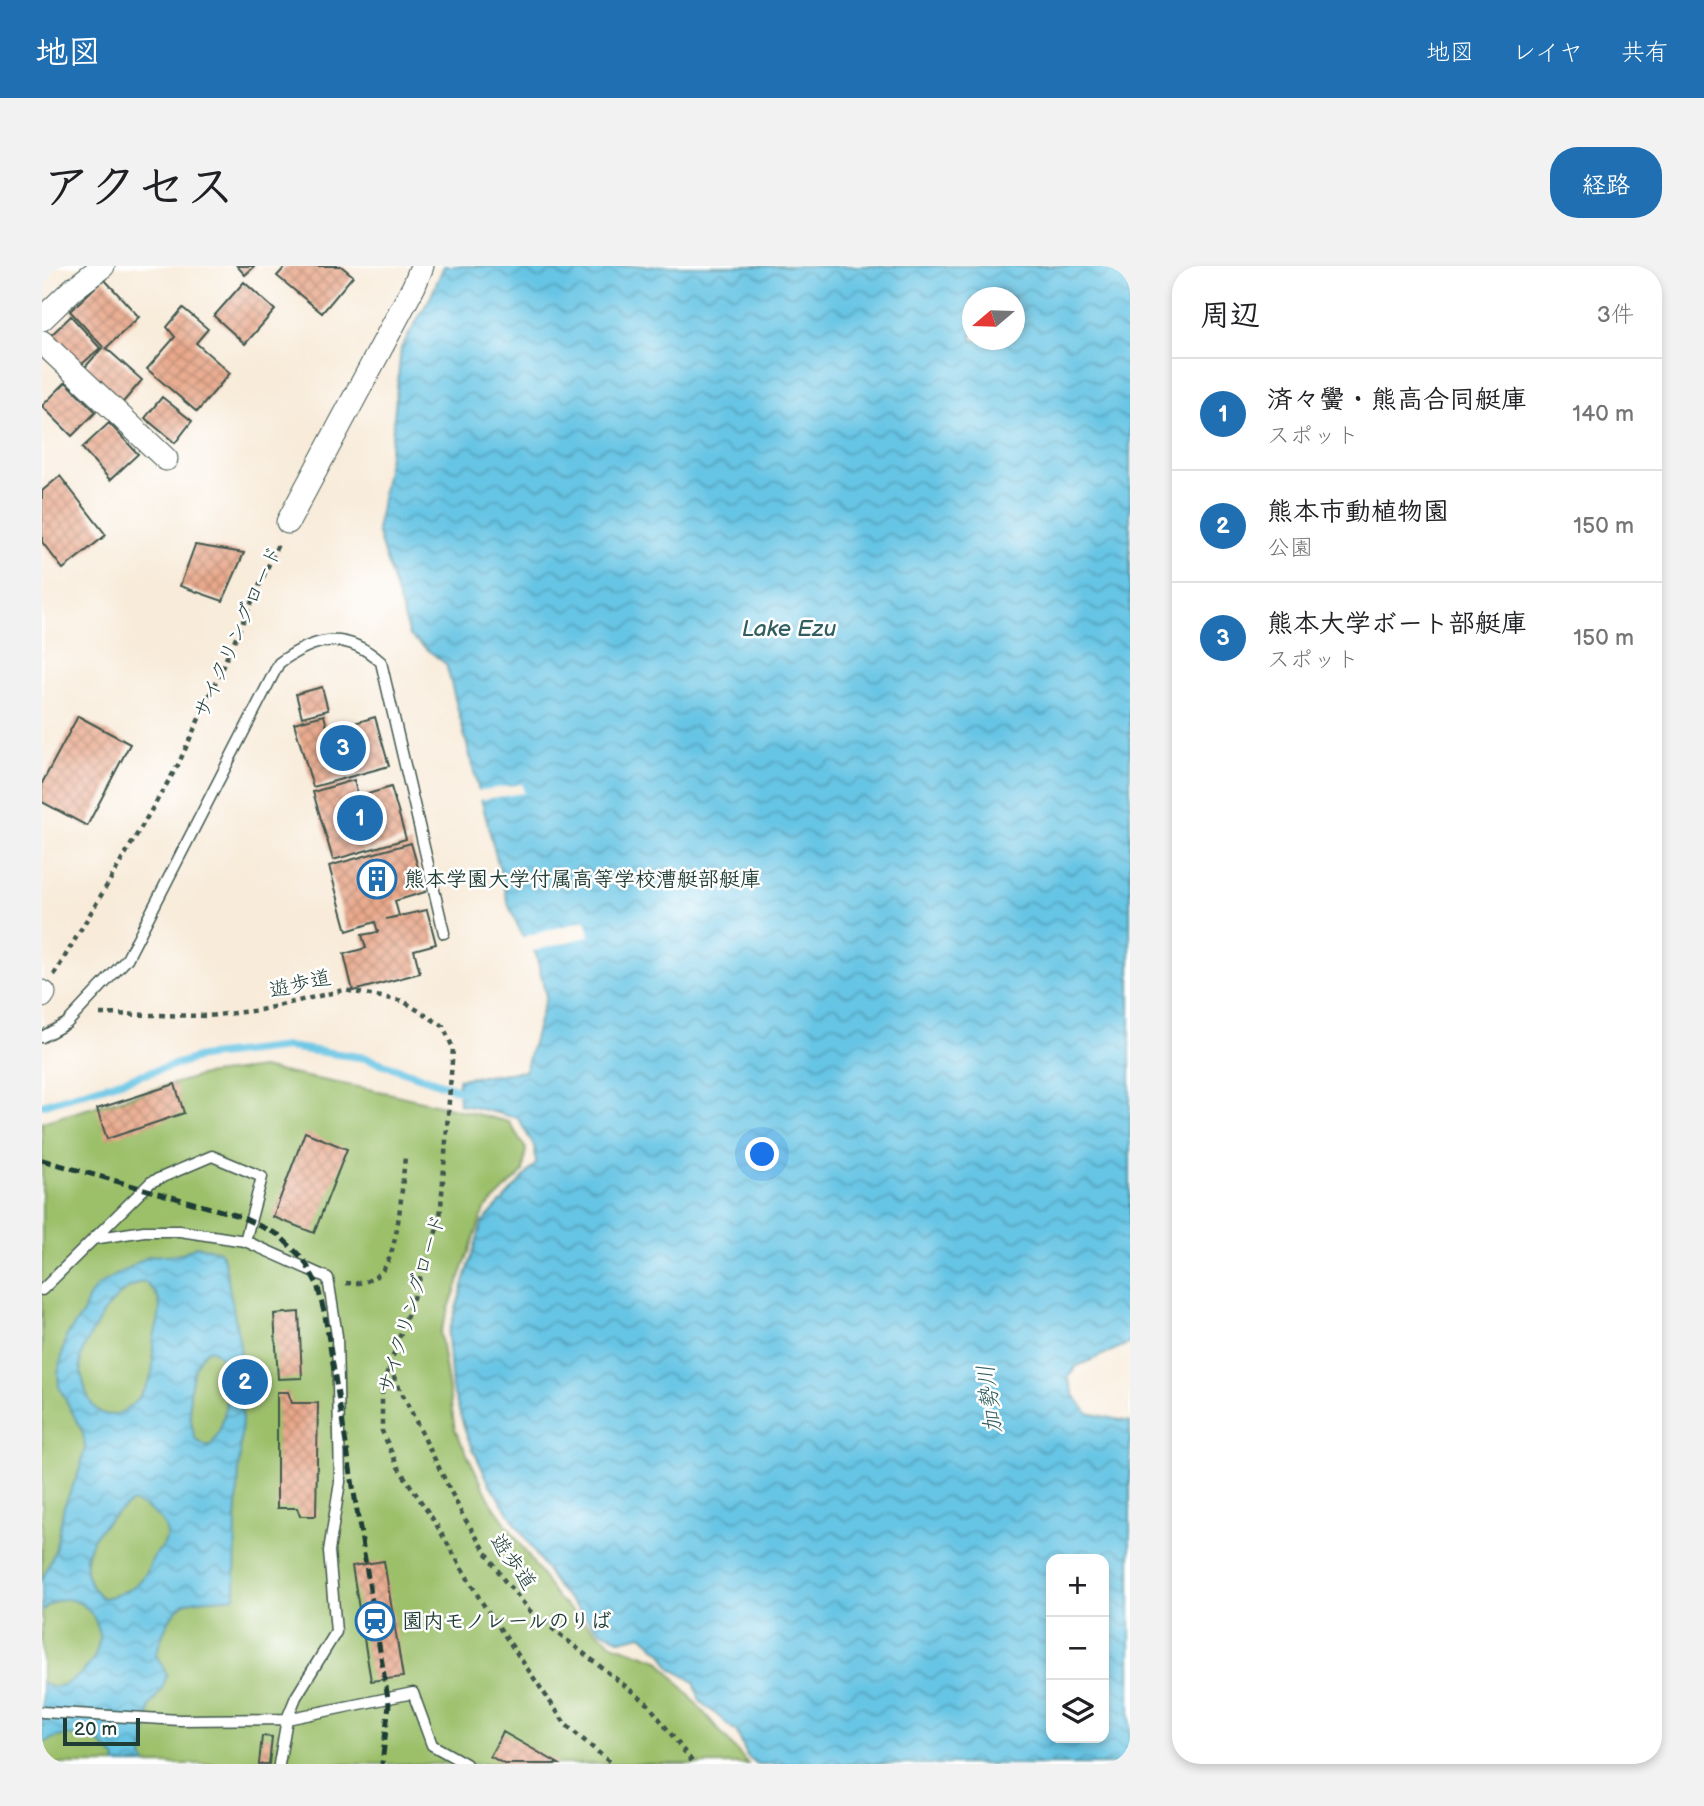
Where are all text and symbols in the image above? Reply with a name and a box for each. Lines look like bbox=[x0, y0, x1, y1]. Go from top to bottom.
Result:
text: 地図 bbox=[35, 33, 101, 73]
text: 地図 bbox=[1426, 38, 1474, 67]
text: レイヤ bbox=[1512, 38, 1583, 67]
text: 共有 bbox=[1621, 38, 1669, 67]
button: 経路 bbox=[1550, 147, 1662, 218]
text: アクセス bbox=[42, 159, 235, 218]
north arrow bbox=[962, 287, 1025, 350]
text: 周辺 bbox=[1200, 298, 1260, 334]
text: 3件 bbox=[1597, 301, 1634, 329]
text: 済々黌・熊高合同艇庫 bbox=[1267, 385, 1527, 416]
text: 1 bbox=[1218, 400, 1228, 428]
text: 140 m bbox=[1572, 400, 1634, 428]
text: スポット bbox=[1267, 422, 1359, 450]
text: 熊本市動植物園 bbox=[1267, 497, 1449, 528]
text: 2 bbox=[1216, 512, 1230, 540]
text: 150 m bbox=[1573, 512, 1634, 540]
text: 公園 bbox=[1267, 534, 1313, 562]
street label: サイクリングロード bbox=[189, 542, 287, 722]
text: 熊本大学ボート部艇庫 bbox=[1267, 609, 1527, 640]
water label: Lake Ezu bbox=[742, 615, 836, 643]
text: 3 bbox=[1216, 624, 1230, 652]
text: 150 m bbox=[1573, 624, 1634, 652]
text: スポット bbox=[1267, 646, 1359, 674]
pin: 3 bbox=[320, 722, 366, 774]
pin: 1 bbox=[337, 792, 383, 844]
building icon: 熊本学園大学付属高等学校漕艇部艇庫 bbox=[356, 858, 398, 900]
place label: 熊本学園大学付属高等学校漕艇部艇庫 bbox=[404, 867, 761, 892]
street label: 遊歩道 bbox=[266, 965, 334, 1003]
your location bbox=[745, 1137, 779, 1171]
street label: サイクリングロード bbox=[373, 1211, 451, 1397]
pin: 2 bbox=[222, 1356, 268, 1408]
water label: 加勢川 bbox=[972, 1363, 1008, 1435]
street label: 遊歩道 bbox=[485, 1529, 541, 1595]
map controls bbox=[1046, 1554, 1109, 1743]
button: + bbox=[1046, 1554, 1109, 1617]
station icon: 園内モノレールのりば bbox=[354, 1600, 396, 1642]
place label: 園内モノレールのりば bbox=[402, 1609, 612, 1634]
button: − bbox=[1046, 1617, 1109, 1680]
button: layers bbox=[1046, 1680, 1109, 1743]
scale bar bbox=[63, 1715, 140, 1747]
text: 20 m bbox=[74, 1718, 117, 1741]

